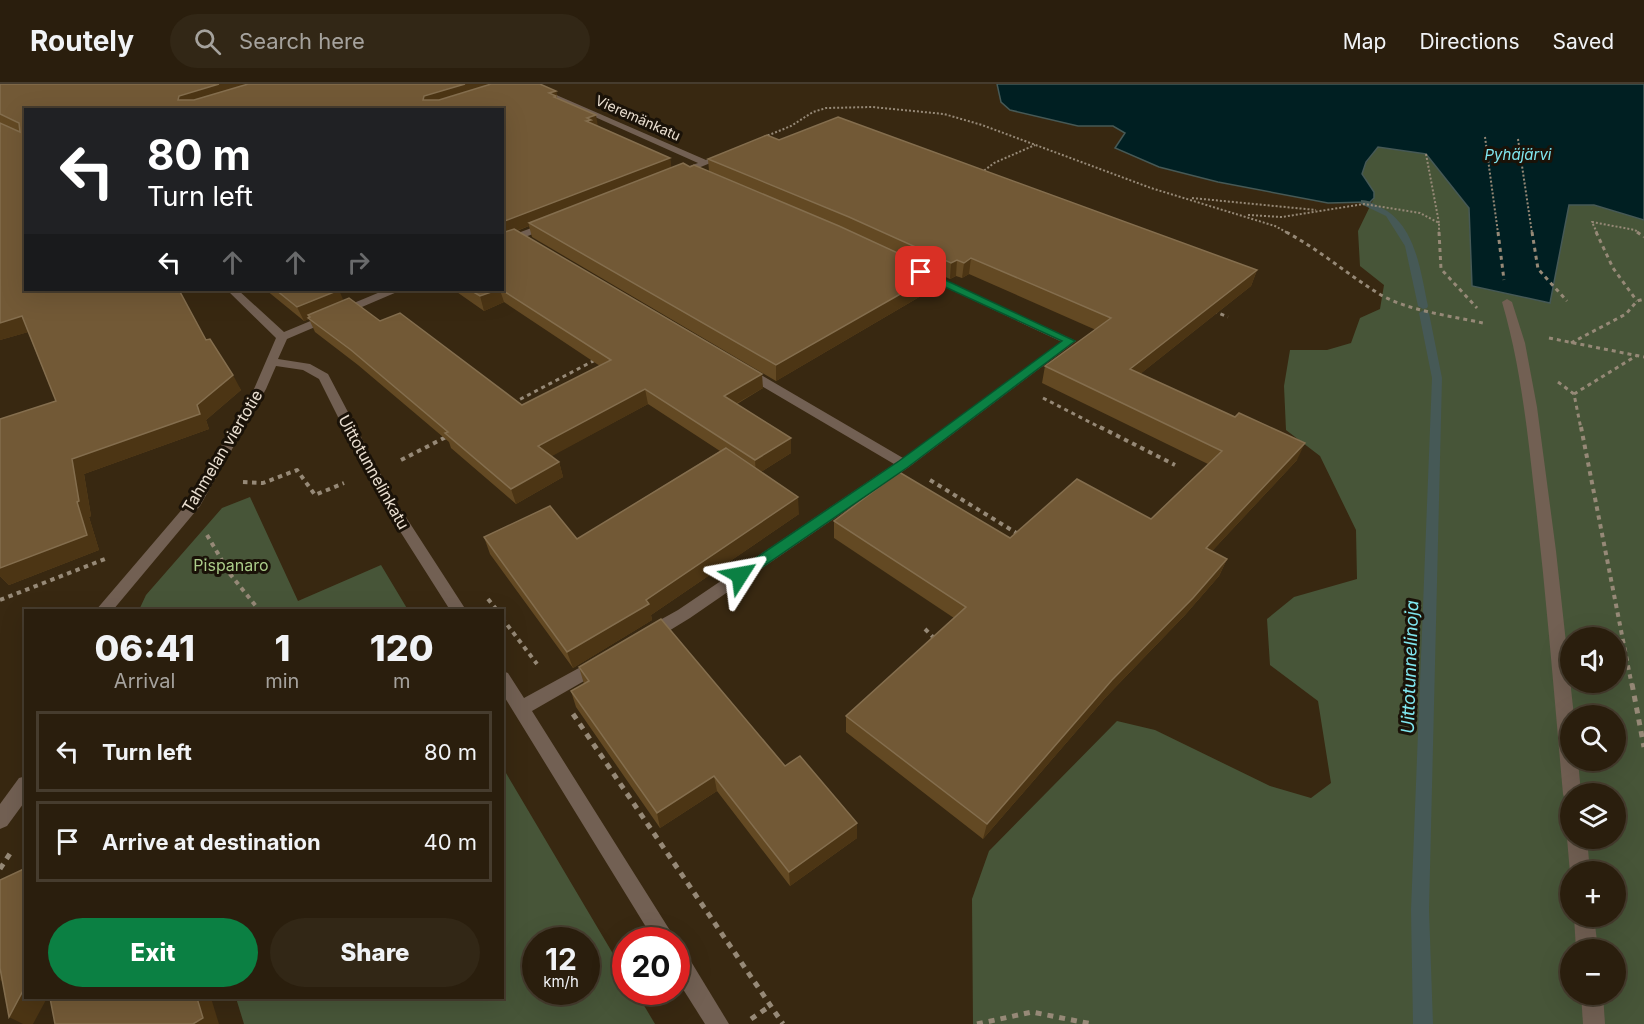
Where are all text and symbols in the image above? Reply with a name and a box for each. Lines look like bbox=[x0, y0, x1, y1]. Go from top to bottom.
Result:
search box bbox=[170, 14, 590, 68]
text: Routely bbox=[30, 24, 134, 58]
icon: search bbox=[191, 25, 224, 58]
text: Search here bbox=[239, 28, 365, 54]
text: Map bbox=[1343, 29, 1386, 54]
text: Directions bbox=[1419, 29, 1520, 54]
text: Saved bbox=[1553, 29, 1614, 54]
street label: Vieremänkatu bbox=[593, 91, 683, 144]
text: 80 m bbox=[147, 129, 251, 180]
icon: left bbox=[48, 132, 126, 210]
water label: Pyhäjärvi bbox=[1485, 145, 1552, 164]
text: Turn left bbox=[147, 180, 253, 213]
icon: left bbox=[153, 246, 186, 279]
icon: ahead bbox=[216, 246, 249, 279]
icon: ahead bbox=[279, 246, 312, 279]
icon: right bbox=[342, 246, 375, 279]
pin bbox=[895, 246, 946, 297]
icon: arrive bbox=[904, 255, 937, 288]
street label: Tahmelan viertotie bbox=[178, 386, 266, 516]
street label: Uittotunnelinkatu bbox=[334, 411, 414, 533]
position arrow bbox=[708, 543, 772, 607]
park label: Pispanaro bbox=[193, 555, 269, 575]
water label: Uittotunnelinoja bbox=[1397, 600, 1422, 734]
text: 06:41 bbox=[94, 626, 195, 670]
text: 1 bbox=[274, 626, 290, 670]
text: 120 bbox=[370, 626, 434, 670]
map controls bbox=[1560, 627, 1626, 1005]
button: sound bbox=[1560, 627, 1626, 693]
text: Arrival bbox=[114, 669, 175, 693]
text: min bbox=[265, 669, 299, 693]
text: m bbox=[393, 669, 410, 693]
button: search bbox=[1560, 705, 1626, 771]
icon: left bbox=[51, 735, 84, 768]
text: Turn left bbox=[102, 739, 192, 765]
text: 80 m bbox=[424, 739, 477, 765]
button: layers bbox=[1560, 783, 1626, 849]
icon: arrive bbox=[51, 825, 84, 858]
text: Arrive at destination bbox=[102, 829, 321, 855]
text: 40 m bbox=[423, 829, 477, 855]
button: + bbox=[1560, 861, 1626, 927]
button: Exit bbox=[48, 918, 258, 987]
button: Share bbox=[270, 918, 480, 987]
speed limit sign: 20 bbox=[612, 927, 690, 1005]
button: − bbox=[1560, 939, 1626, 1005]
text: 12 bbox=[545, 941, 577, 977]
text: km/h bbox=[543, 972, 579, 991]

